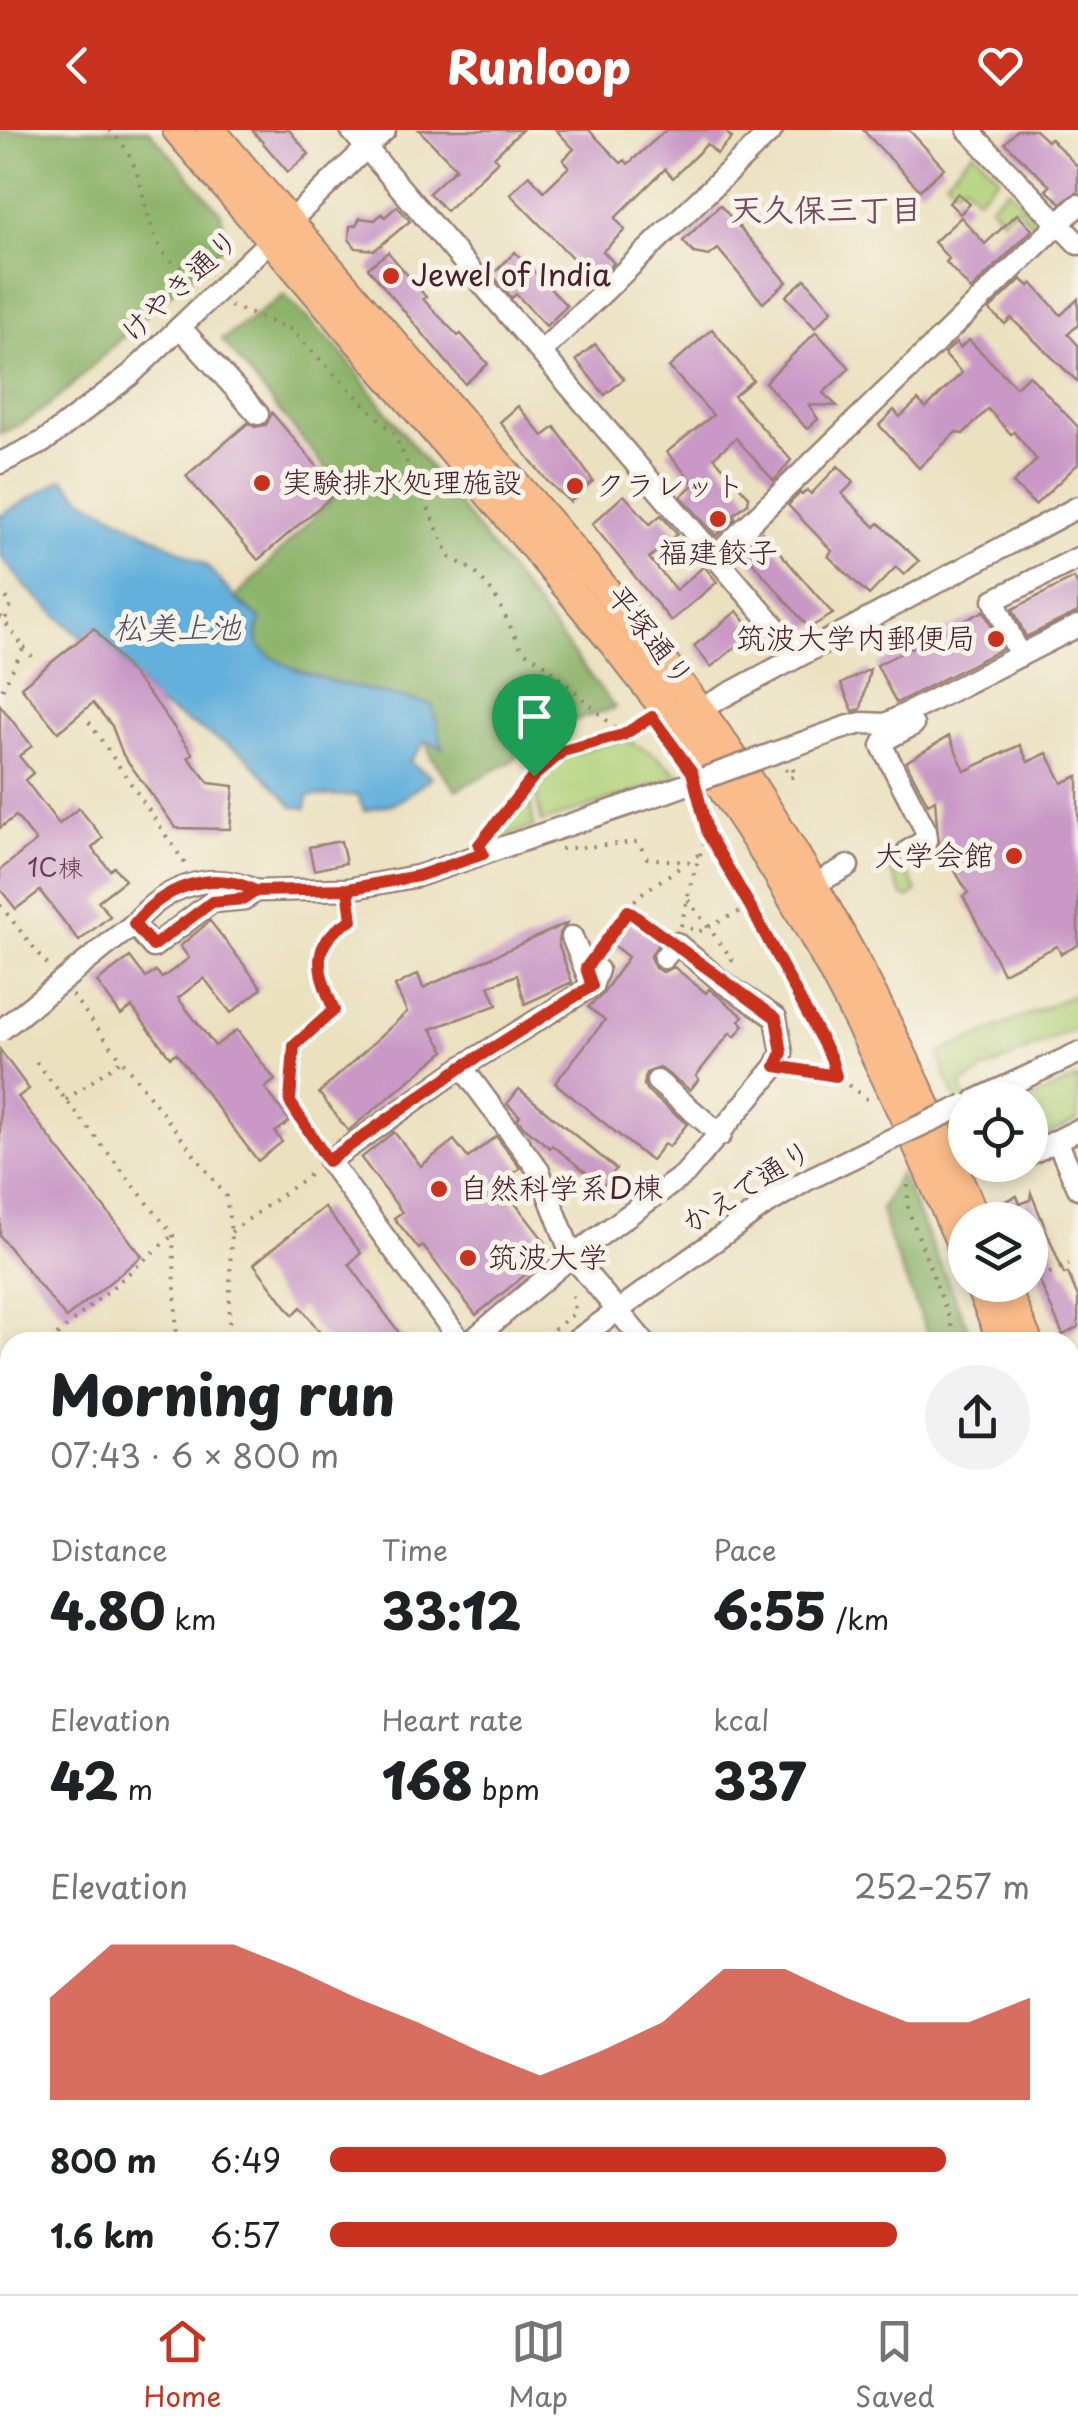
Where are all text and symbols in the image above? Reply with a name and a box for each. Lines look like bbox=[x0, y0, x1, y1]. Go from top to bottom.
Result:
text: Runloop bbox=[447, 31, 631, 99]
icon: back bbox=[50, 38, 105, 93]
icon: heart bbox=[973, 38, 1028, 93]
district label: 天久保三丁目 bbox=[730, 184, 922, 232]
street label: けやき通り bbox=[108, 217, 248, 352]
place label: Jewel of India bbox=[411, 251, 611, 296]
marker: Jewel of India bbox=[380, 265, 402, 287]
place label: 実験排水処理施設 bbox=[282, 458, 522, 503]
place label: クラレット bbox=[595, 461, 745, 506]
marker: 実験排水処理施設 bbox=[251, 472, 273, 494]
marker: クラレット bbox=[564, 475, 586, 497]
marker: 福建餃子 bbox=[707, 508, 729, 530]
place label: 福建餃子 bbox=[658, 528, 778, 573]
street label: 平塚通り bbox=[597, 573, 707, 696]
water label: 松美上池 bbox=[113, 602, 242, 650]
place label: 筑波大学内郵便局 bbox=[736, 614, 976, 659]
marker: 筑波大学内郵便局 bbox=[985, 628, 1007, 650]
pin bbox=[492, 674, 577, 777]
icon: arrive bbox=[507, 689, 562, 744]
place label: 大学会館 bbox=[874, 831, 994, 876]
marker: 大学会館 bbox=[1003, 845, 1025, 867]
house number: 1C棟 bbox=[27, 848, 83, 886]
map controls bbox=[948, 1082, 1048, 1302]
button: locate bbox=[948, 1082, 1048, 1182]
street label: かえで通り bbox=[671, 1127, 820, 1243]
place label: 自然科学系D棟 bbox=[459, 1164, 663, 1209]
marker: 自然科学系D棟 bbox=[428, 1178, 450, 1200]
button: layers bbox=[948, 1202, 1048, 1302]
place label: 筑波大学 bbox=[488, 1233, 608, 1278]
marker: 筑波大学 bbox=[457, 1247, 479, 1269]
text: Morning run bbox=[50, 1352, 395, 1435]
button: share bbox=[925, 1365, 1030, 1470]
text: 07:43 · 6 × 800 m bbox=[50, 1431, 339, 1479]
text: Distance bbox=[50, 1528, 168, 1571]
text: Time bbox=[382, 1528, 448, 1571]
text: Pace bbox=[713, 1528, 777, 1571]
text: 4.80 bbox=[50, 1571, 165, 1647]
text: 33:12 bbox=[382, 1571, 521, 1647]
text: 6:55 bbox=[713, 1571, 827, 1647]
text: km bbox=[165, 1597, 216, 1640]
text: /km bbox=[827, 1597, 889, 1640]
text: Elevation bbox=[50, 1698, 171, 1741]
text: Heart rate bbox=[382, 1698, 523, 1741]
text: kcal bbox=[713, 1698, 769, 1741]
text: 42 bbox=[50, 1741, 118, 1817]
text: 168 bbox=[382, 1741, 473, 1817]
text: 337 bbox=[713, 1741, 806, 1817]
text: m bbox=[118, 1767, 153, 1810]
text: bpm bbox=[473, 1767, 540, 1810]
text: Elevation bbox=[50, 1862, 188, 1910]
text: 252–257 m bbox=[854, 1862, 1030, 1910]
text: 800 m bbox=[50, 2136, 157, 2184]
text: 6:49 bbox=[210, 2136, 281, 2184]
text: 1.6 km bbox=[50, 2211, 155, 2259]
text: 6:57 bbox=[210, 2211, 280, 2259]
tab: Home bbox=[143, 2314, 221, 2417]
tab: Map bbox=[508, 2314, 568, 2417]
tab: Saved bbox=[855, 2314, 935, 2417]

